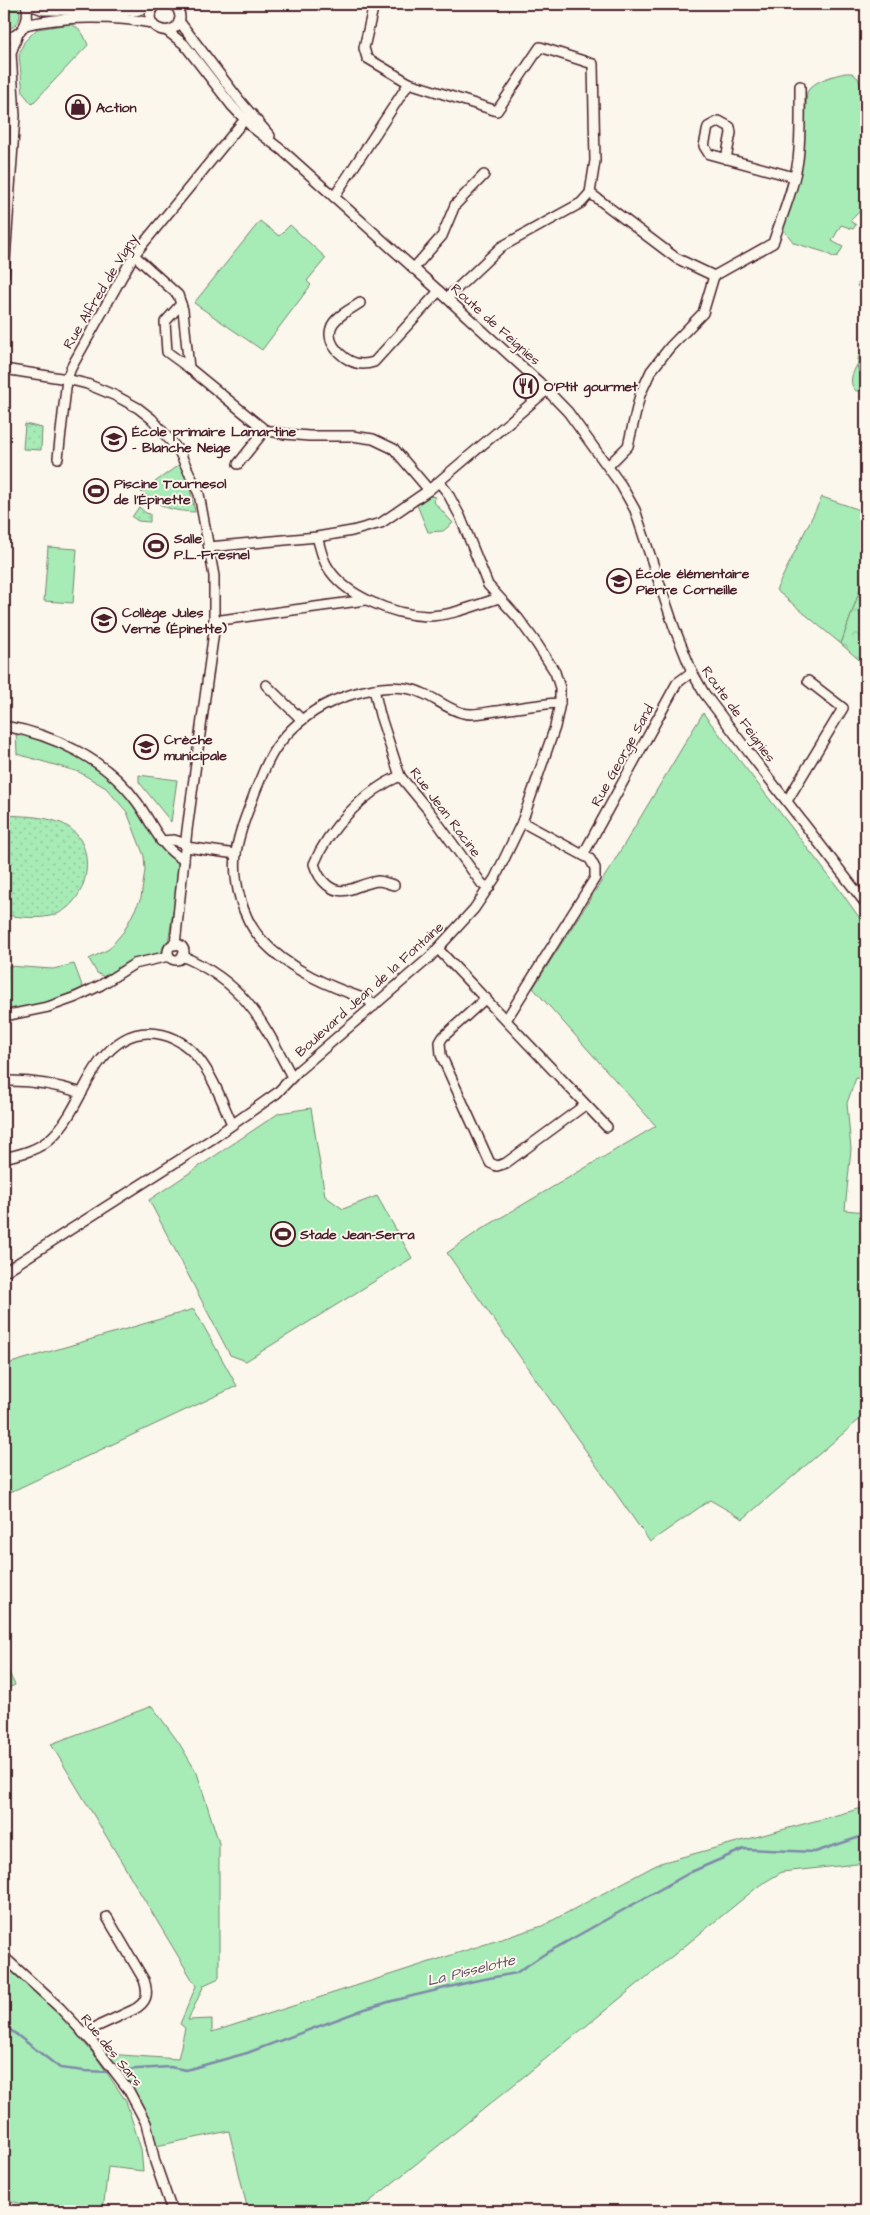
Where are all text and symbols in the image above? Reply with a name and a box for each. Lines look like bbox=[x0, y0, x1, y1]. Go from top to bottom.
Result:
shop icon: Action bbox=[65, 94, 91, 120]
place label: Action bbox=[96, 98, 136, 118]
street label: Rue Alfred de Vigny bbox=[59, 230, 143, 353]
street label: Route de Feignies bbox=[446, 279, 545, 370]
restaurant icon: O'Ptit gourmet bbox=[513, 373, 539, 399]
place label: O'Ptit gourmet bbox=[544, 377, 638, 398]
place label: École primaire Lamartine - Blanche Neige bbox=[132, 422, 296, 459]
school or university icon: École primaire Lamartine - Blanche Neige bbox=[101, 426, 127, 452]
place label: Piscine Tournesol de l'Épinette bbox=[113, 474, 227, 510]
sports icon: Piscine Tournesol de l'Épinette bbox=[83, 478, 109, 504]
place label: Salle P.L.-Fresnel bbox=[173, 529, 251, 565]
sports icon: Salle P.L.-Fresnel bbox=[143, 533, 169, 559]
place label: École élémentaire Pierre Corneille bbox=[636, 564, 750, 600]
school or university icon: École élémentaire Pierre Corneille bbox=[606, 568, 632, 594]
place label: Collège Jules Verne (Épinette) bbox=[121, 603, 227, 639]
school or university icon: Collège Jules Verne (Épinette) bbox=[91, 607, 117, 633]
street label: Route de Feignies bbox=[696, 662, 780, 767]
street label: Rue George Sand bbox=[587, 701, 659, 810]
place label: Crèche municipale bbox=[164, 730, 227, 766]
school or university icon: Crèche municipale bbox=[133, 734, 159, 760]
street label: Rue Jean Racine bbox=[405, 764, 486, 862]
street label: Boulevard Jean de la Fontaine bbox=[291, 917, 449, 1062]
sports icon: Stade Jean-Serra bbox=[270, 1221, 296, 1247]
place label: Stade Jean-Serra bbox=[299, 1225, 416, 1245]
water label: La Pisselotte bbox=[425, 1949, 518, 1992]
street label: Rue des Sars bbox=[76, 2010, 147, 2091]

